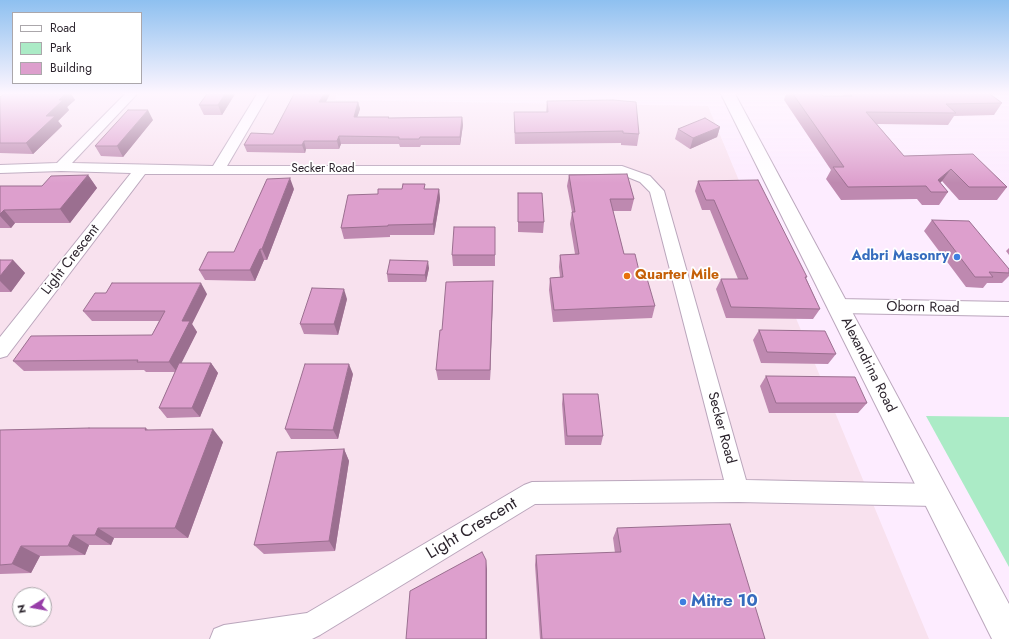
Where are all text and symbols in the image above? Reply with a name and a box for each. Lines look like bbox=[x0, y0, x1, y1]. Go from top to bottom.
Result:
legend bbox=[12, 12, 142, 84]
text: Road bbox=[50, 19, 76, 37]
text: Park bbox=[50, 39, 71, 57]
text: Building bbox=[50, 59, 92, 77]
street label: Secker Road bbox=[291, 162, 355, 176]
street label: Light Crescent bbox=[38, 222, 104, 298]
place label: Adbri Masonry bbox=[851, 249, 949, 265]
marker: Adbri Masonry bbox=[952, 252, 962, 262]
place label: Quarter Mile bbox=[635, 268, 719, 284]
marker: Quarter Mile bbox=[622, 271, 632, 281]
street label: Oborn Road bbox=[886, 299, 960, 317]
street label: Alexandrina Road bbox=[837, 315, 899, 415]
street label: Secker Road bbox=[703, 390, 739, 466]
street label: Light Crescent bbox=[423, 494, 521, 564]
north arrow bbox=[12, 587, 52, 627]
place label: Mitre 10 bbox=[691, 592, 758, 612]
marker: Mitre 10 bbox=[678, 597, 688, 607]
text: N bbox=[13, 603, 30, 615]

